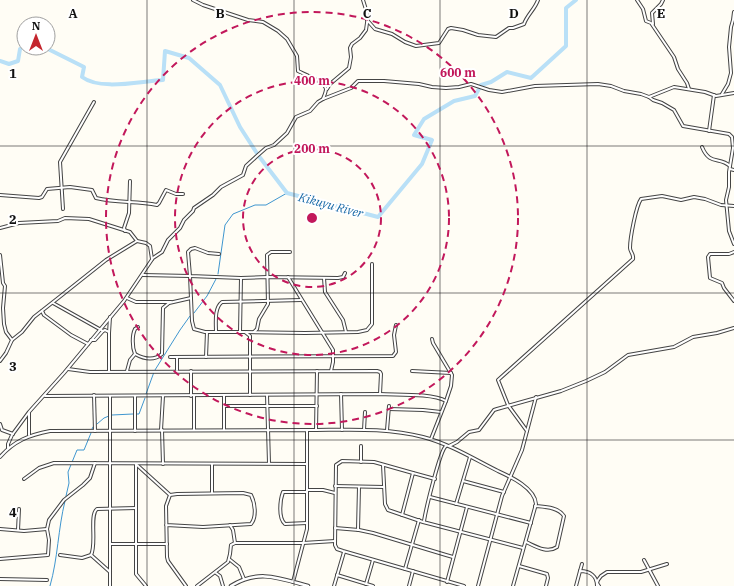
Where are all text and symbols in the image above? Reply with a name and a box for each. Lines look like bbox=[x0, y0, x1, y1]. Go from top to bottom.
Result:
text: A bbox=[68, 5, 78, 22]
text: B bbox=[215, 5, 225, 22]
text: C bbox=[363, 5, 372, 22]
text: D bbox=[509, 5, 519, 22]
text: E bbox=[657, 5, 665, 22]
north arrow bbox=[16, 16, 56, 56]
text: N bbox=[32, 19, 41, 33]
text: 1 bbox=[9, 65, 17, 82]
text: 600 m bbox=[440, 65, 476, 80]
text: 400 m bbox=[294, 73, 330, 88]
text: 200 m bbox=[294, 141, 330, 156]
water label: Kikuyu River bbox=[296, 189, 366, 221]
text: 2 bbox=[9, 211, 17, 228]
centre of rings bbox=[305, 211, 319, 225]
text: 3 bbox=[9, 358, 17, 375]
text: 4 bbox=[9, 504, 17, 521]

